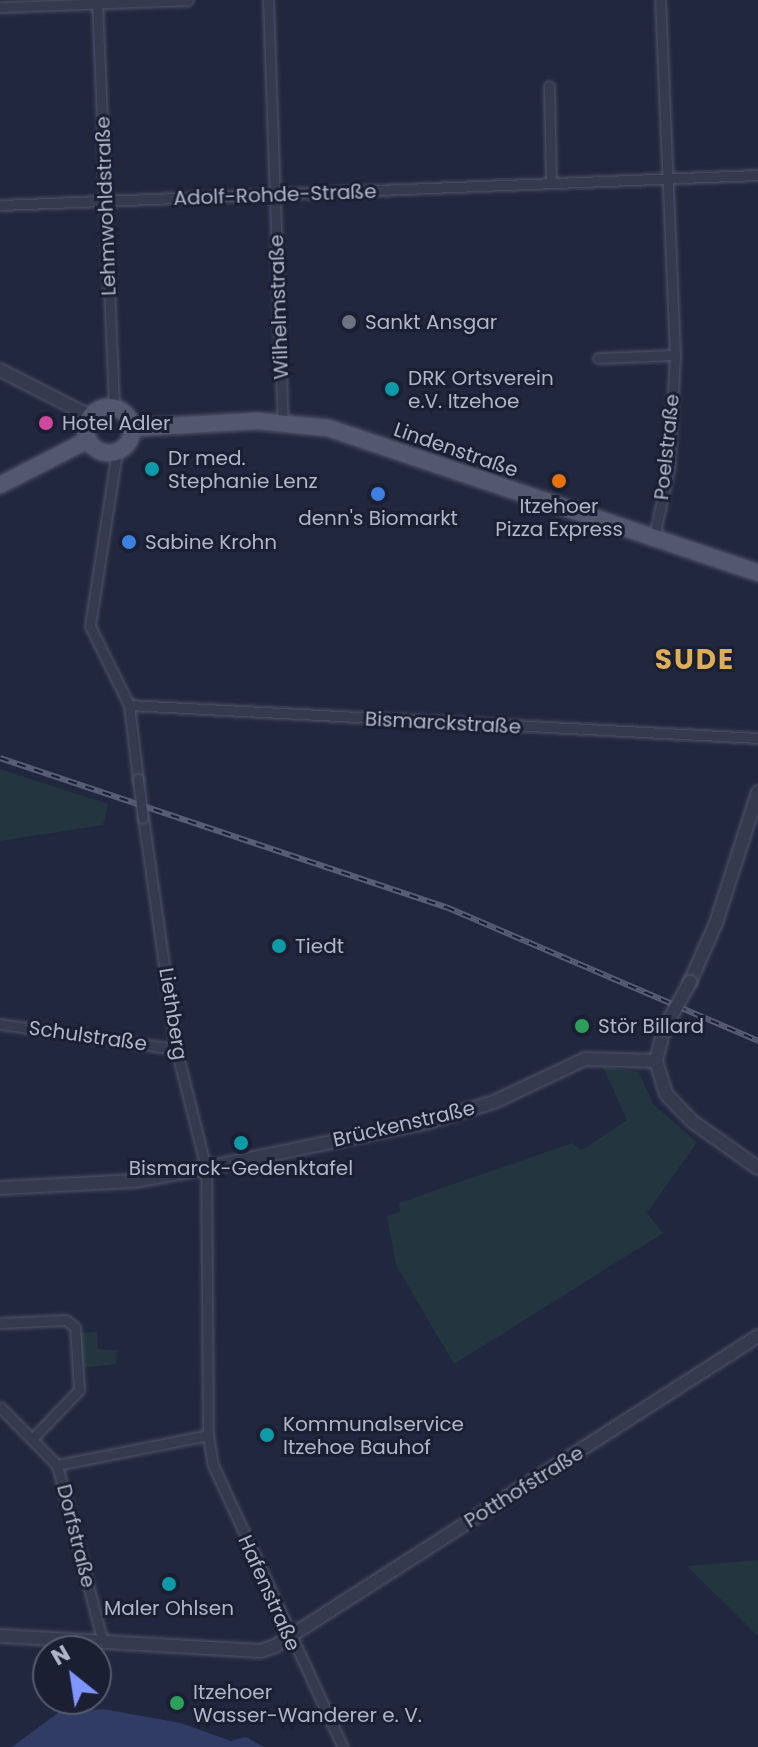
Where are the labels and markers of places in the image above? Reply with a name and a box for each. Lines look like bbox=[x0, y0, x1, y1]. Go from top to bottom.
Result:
place label: Sankt Ansgar bbox=[365, 310, 497, 334]
marker: Sankt Ansgar bbox=[340, 313, 358, 331]
place label: DRK Ortsverein e.V. Itzehoe bbox=[408, 366, 554, 413]
marker: DRK Ortsverein e.V. Itzehoe bbox=[383, 380, 401, 398]
place label: Hotel Adler bbox=[62, 411, 170, 435]
marker: Hotel Adler bbox=[37, 414, 55, 432]
place label: Dr med. Stephanie Lenz bbox=[168, 446, 318, 493]
marker: Dr med. Stephanie Lenz bbox=[143, 460, 161, 478]
marker: Itzehoer Pizza Express bbox=[550, 472, 568, 490]
marker: denn's Biomarkt bbox=[369, 485, 387, 503]
place label: Itzehoer Pizza Express bbox=[495, 494, 623, 541]
place label: denn's Biomarkt bbox=[298, 506, 458, 530]
place label: Sabine Krohn bbox=[145, 530, 277, 554]
marker: Sabine Krohn bbox=[120, 533, 138, 551]
place label: Tiedt bbox=[295, 934, 344, 958]
marker: Tiedt bbox=[270, 937, 288, 955]
place label: Stör Billard bbox=[598, 1014, 704, 1038]
marker: Stör Billard bbox=[573, 1017, 591, 1035]
marker: Bismarck-Gedenktafel bbox=[232, 1134, 250, 1152]
place label: Bismarck-Gedenktafel bbox=[129, 1156, 353, 1180]
place label: Kommunalservice Itzehoe Bauhof bbox=[283, 1412, 464, 1459]
marker: Kommunalservice Itzehoe Bauhof bbox=[258, 1426, 276, 1444]
marker: Maler Ohlsen bbox=[160, 1575, 178, 1593]
place label: Maler Ohlsen bbox=[104, 1596, 234, 1620]
place label: Itzehoer Wasser-Wanderer e. V. bbox=[193, 1680, 422, 1727]
marker: Itzehoer Wasser-Wanderer e. V. bbox=[168, 1694, 186, 1712]

